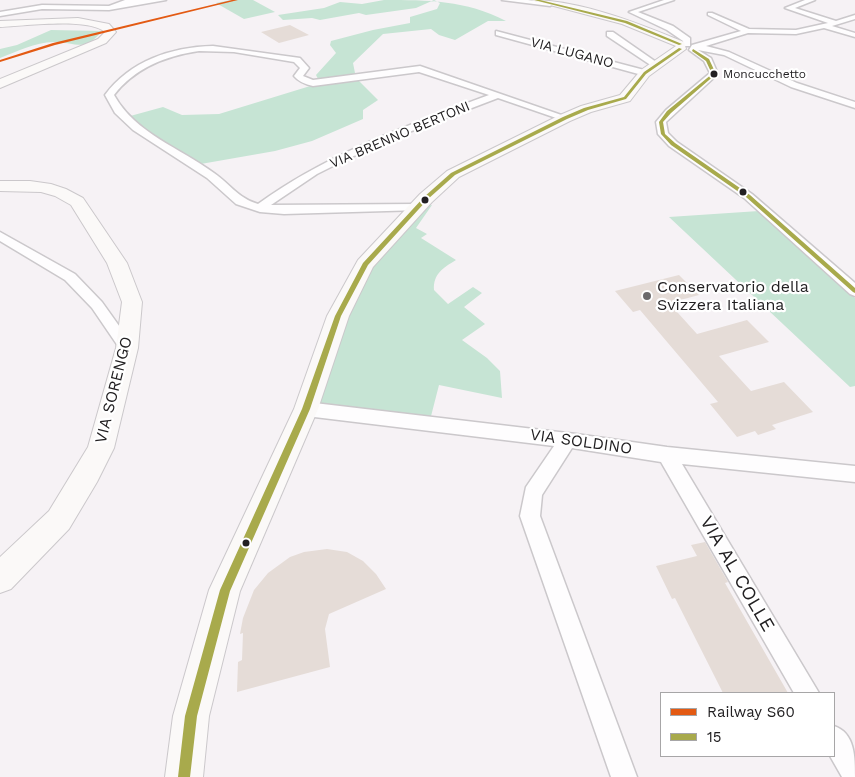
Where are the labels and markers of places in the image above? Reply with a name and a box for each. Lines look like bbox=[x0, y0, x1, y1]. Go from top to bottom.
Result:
place label: Moncucchetto bbox=[723, 67, 806, 81]
marker: Moncucchetto bbox=[709, 69, 719, 79]
unlabelled marker bbox=[738, 187, 748, 197]
unlabelled marker bbox=[420, 195, 430, 205]
place label: Conservatorio della Svizzera Italiana bbox=[657, 277, 809, 315]
marker: Conservatorio della Svizzera Italiana bbox=[641, 290, 653, 302]
unlabelled marker bbox=[241, 538, 251, 548]

